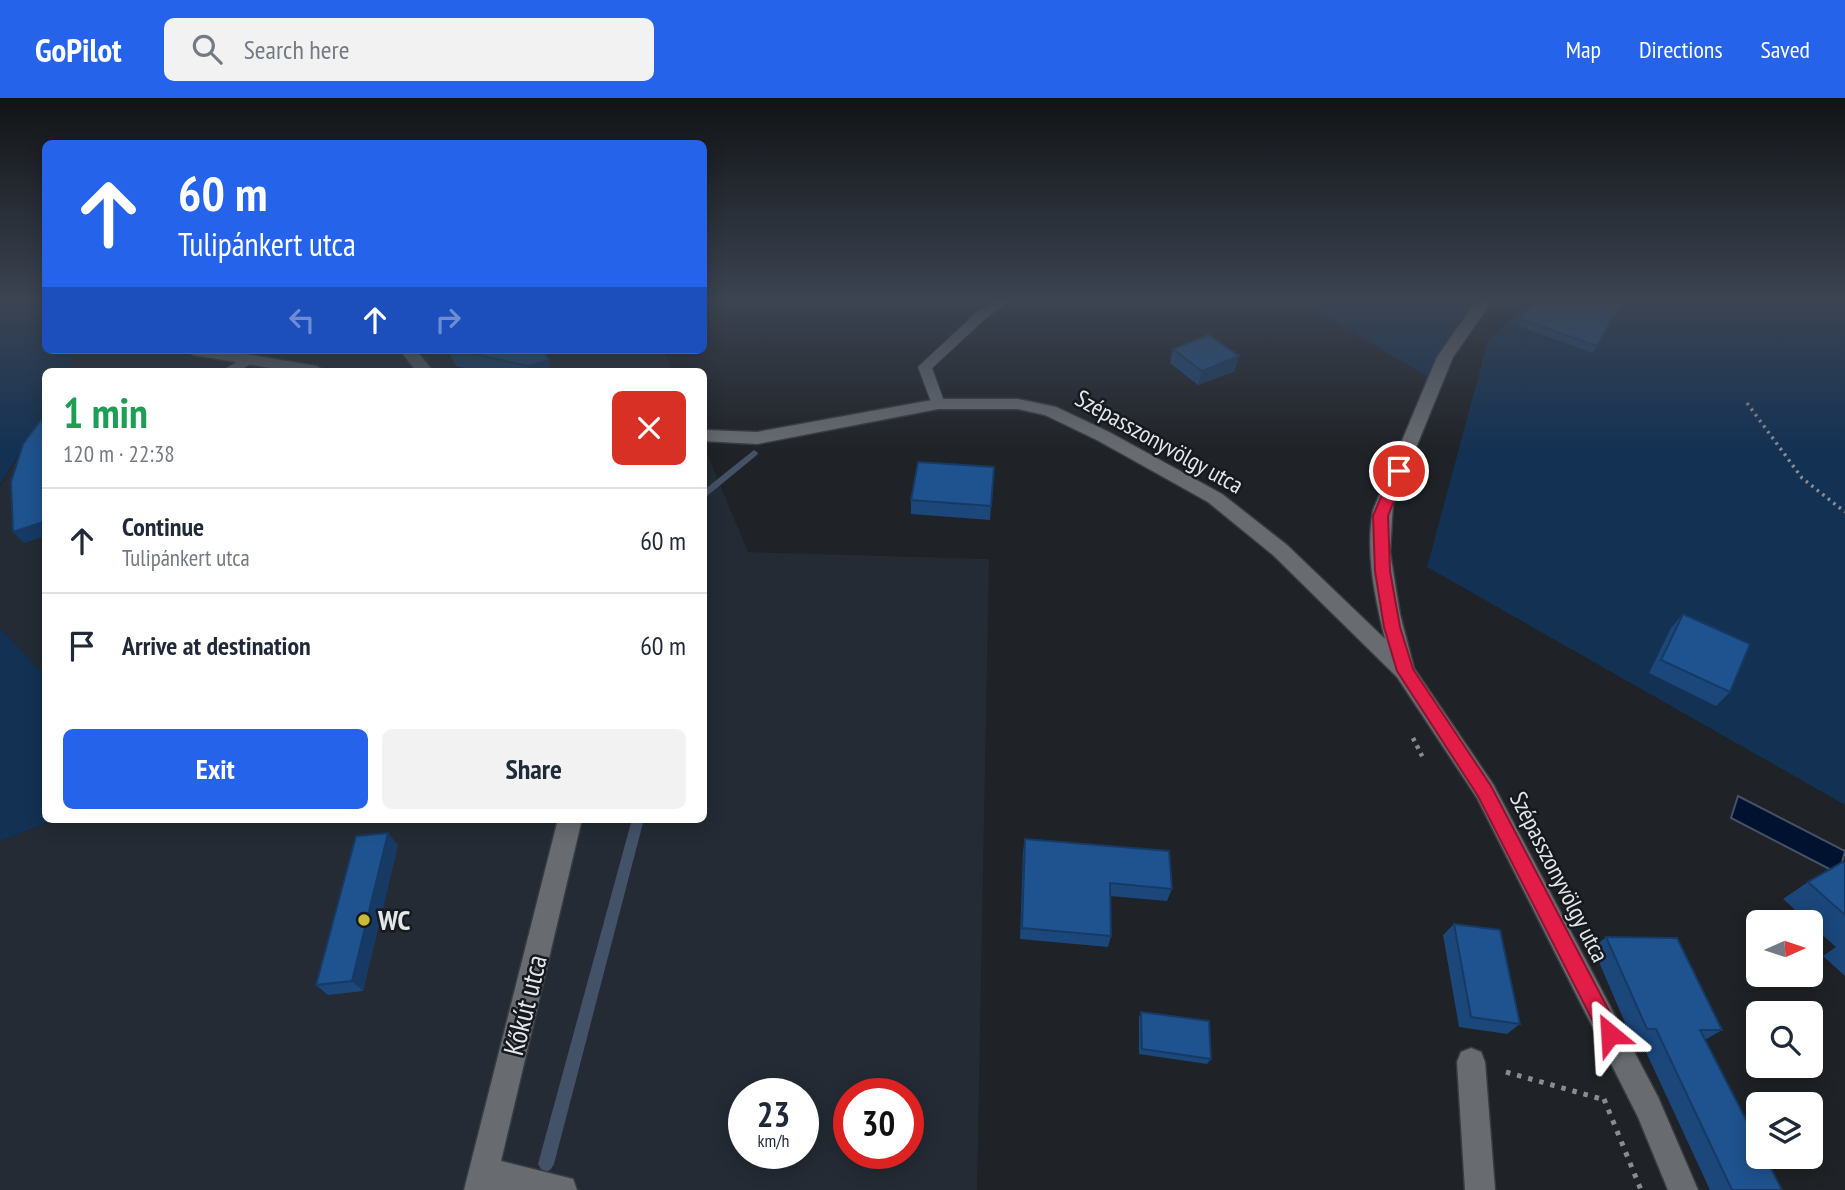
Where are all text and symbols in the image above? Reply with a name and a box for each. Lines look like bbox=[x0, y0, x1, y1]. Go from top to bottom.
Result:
search box bbox=[164, 18, 654, 81]
text: GoPilot bbox=[35, 28, 122, 71]
icon: search bbox=[188, 30, 226, 68]
text: Search here bbox=[244, 33, 349, 66]
text: Map bbox=[1566, 34, 1601, 65]
text: Directions bbox=[1639, 34, 1723, 65]
text: Saved bbox=[1761, 34, 1810, 65]
text: 60 m bbox=[178, 161, 267, 225]
icon: ahead bbox=[63, 168, 154, 259]
text: Tulipánkert utca bbox=[178, 223, 356, 265]
icon: left bbox=[283, 301, 321, 339]
icon: ahead bbox=[356, 301, 394, 339]
icon: right bbox=[429, 301, 467, 339]
street label: Szépasszonyvölgy utca bbox=[1070, 383, 1249, 501]
text: 1 min bbox=[63, 385, 148, 440]
button: close bbox=[612, 391, 686, 465]
text: 120 m · 22:38 bbox=[63, 439, 175, 468]
pin bbox=[1369, 441, 1429, 501]
icon: arrive bbox=[1380, 452, 1418, 490]
text: Continue bbox=[122, 510, 204, 543]
icon: ahead bbox=[63, 522, 101, 560]
text: 60 m bbox=[640, 524, 686, 557]
text: Tulipánkert utca bbox=[122, 543, 250, 572]
icon: arrive bbox=[63, 627, 101, 665]
text: Arrive at destination bbox=[122, 629, 311, 662]
text: 60 m bbox=[640, 629, 686, 662]
button: Exit bbox=[63, 729, 368, 809]
button: Share bbox=[382, 729, 686, 809]
street label: Szépasszonyvölgy utca bbox=[1503, 786, 1616, 967]
place label: WC bbox=[377, 901, 411, 938]
north arrow bbox=[1746, 910, 1824, 987]
map controls bbox=[1746, 910, 1823, 1169]
marker: WC bbox=[356, 912, 372, 928]
street label: Kőkút utca bbox=[494, 951, 555, 1059]
position arrow bbox=[1573, 997, 1647, 1071]
button: search bbox=[1746, 1001, 1823, 1078]
speed limit sign: 30 bbox=[833, 1078, 924, 1169]
text: 23 bbox=[757, 1091, 790, 1137]
button: layers bbox=[1746, 1092, 1823, 1169]
text: km/h bbox=[758, 1129, 789, 1152]

